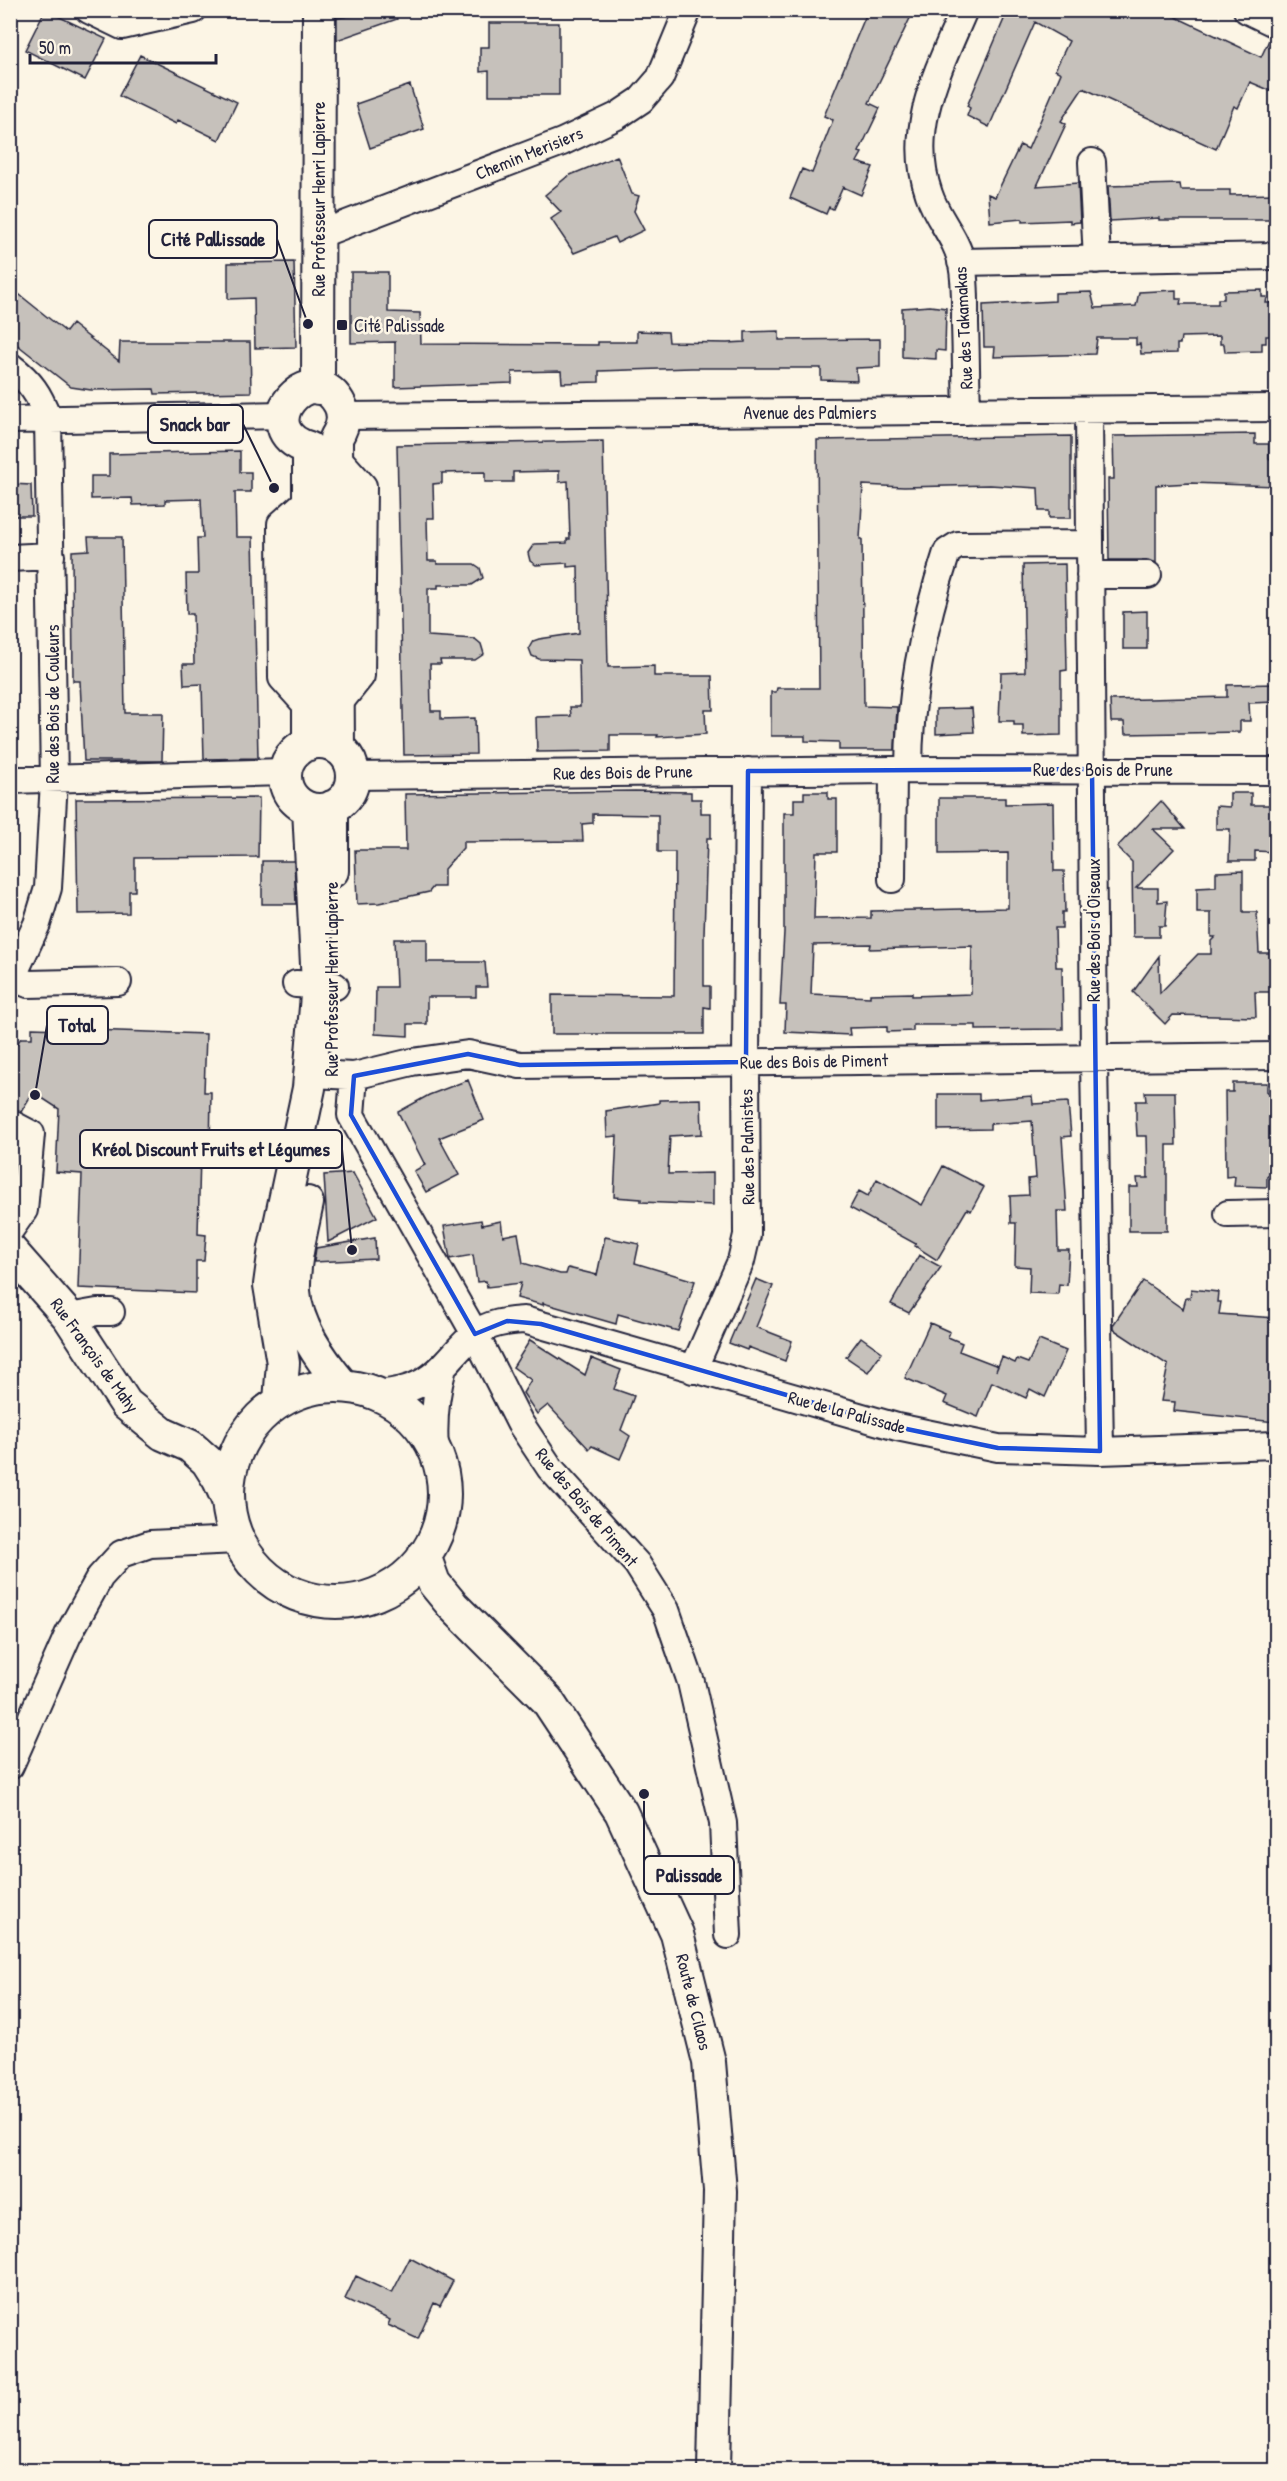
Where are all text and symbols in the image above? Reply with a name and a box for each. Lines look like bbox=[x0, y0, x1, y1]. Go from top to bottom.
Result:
scale bar bbox=[30, 27, 216, 65]
text: 50 m bbox=[39, 35, 71, 60]
street label: Rue Professeur Henri Lapierre bbox=[306, 102, 331, 296]
street label: Chemin Merisiers bbox=[471, 120, 587, 186]
callout: Cité Pallissade bbox=[149, 220, 277, 258]
text: Cité Pallissade bbox=[161, 225, 265, 252]
street label: Rue des Takamakas bbox=[947, 266, 979, 390]
place label: Cité Palissade bbox=[354, 313, 445, 338]
marker: Cité Palissade bbox=[335, 318, 349, 332]
street label: Avenue des Palmiers bbox=[744, 400, 876, 425]
callout: Snack bar bbox=[148, 405, 243, 443]
text: Snack bar bbox=[160, 410, 231, 437]
street label: Rue des Bois de Couleurs bbox=[40, 624, 65, 784]
street label: Rue des Bois de Prune bbox=[1033, 757, 1173, 782]
street label: Rue des Bois de Prune bbox=[553, 758, 693, 786]
street label: Rue des Bois d'Oiseaux bbox=[1081, 858, 1106, 1002]
street label: Rue Professeur Henri Lapierre bbox=[319, 882, 344, 1076]
callout: Total bbox=[47, 1006, 108, 1044]
text: Total bbox=[57, 1011, 96, 1038]
street label: Rue des Bois de Piment bbox=[740, 1047, 889, 1075]
street label: Rue des Palmistes bbox=[733, 1089, 761, 1205]
callout: Kréol Discount Fruits et Légumes bbox=[80, 1130, 342, 1168]
text: Kréol Discount Fruits et Légumes bbox=[92, 1135, 330, 1163]
street label: Rue François de Mahy bbox=[45, 1293, 145, 1418]
street label: Rue de la Palissade bbox=[786, 1384, 908, 1440]
street label: Rue des Bois de Piment bbox=[530, 1442, 645, 1572]
callout: Palissade bbox=[644, 1856, 734, 1894]
text: Palissade bbox=[656, 1861, 722, 1888]
street label: Route de Cilaos bbox=[670, 1951, 718, 2053]

